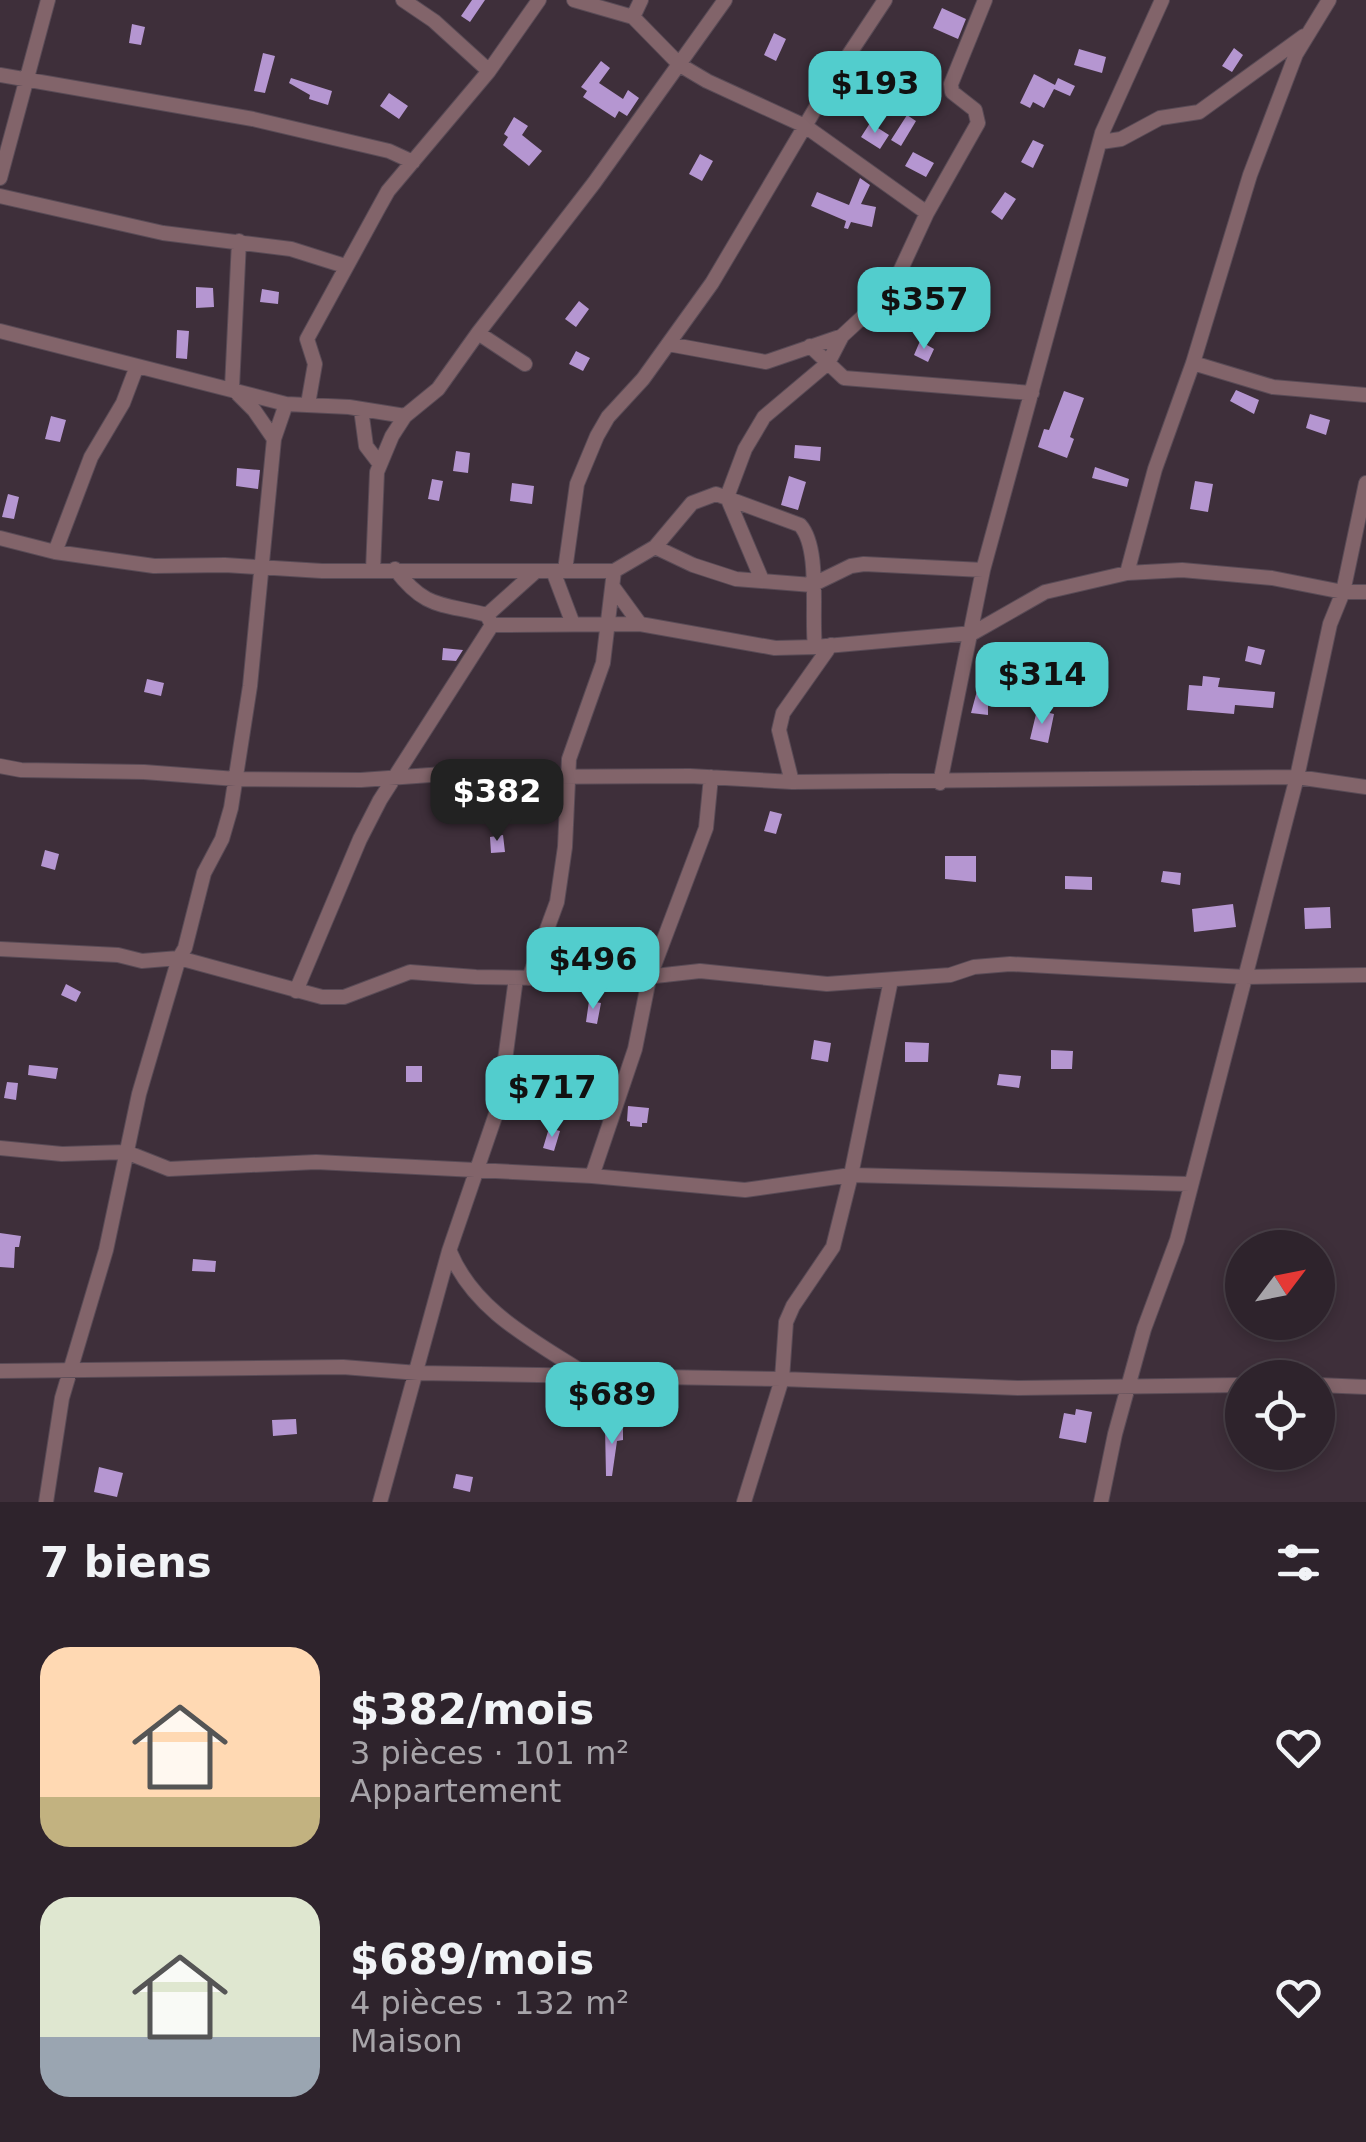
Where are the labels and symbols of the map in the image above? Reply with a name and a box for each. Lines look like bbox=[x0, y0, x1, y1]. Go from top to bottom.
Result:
pin: $193 bbox=[816, 51, 934, 136]
pin: $357 bbox=[865, 267, 983, 352]
pin: $314 bbox=[983, 642, 1101, 727]
pin: $382 bbox=[438, 759, 556, 844]
pin: $496 bbox=[534, 927, 652, 1012]
pin: $717 bbox=[493, 1055, 611, 1140]
north arrow bbox=[1225, 1230, 1335, 1340]
pin: $689 bbox=[553, 1362, 671, 1447]

